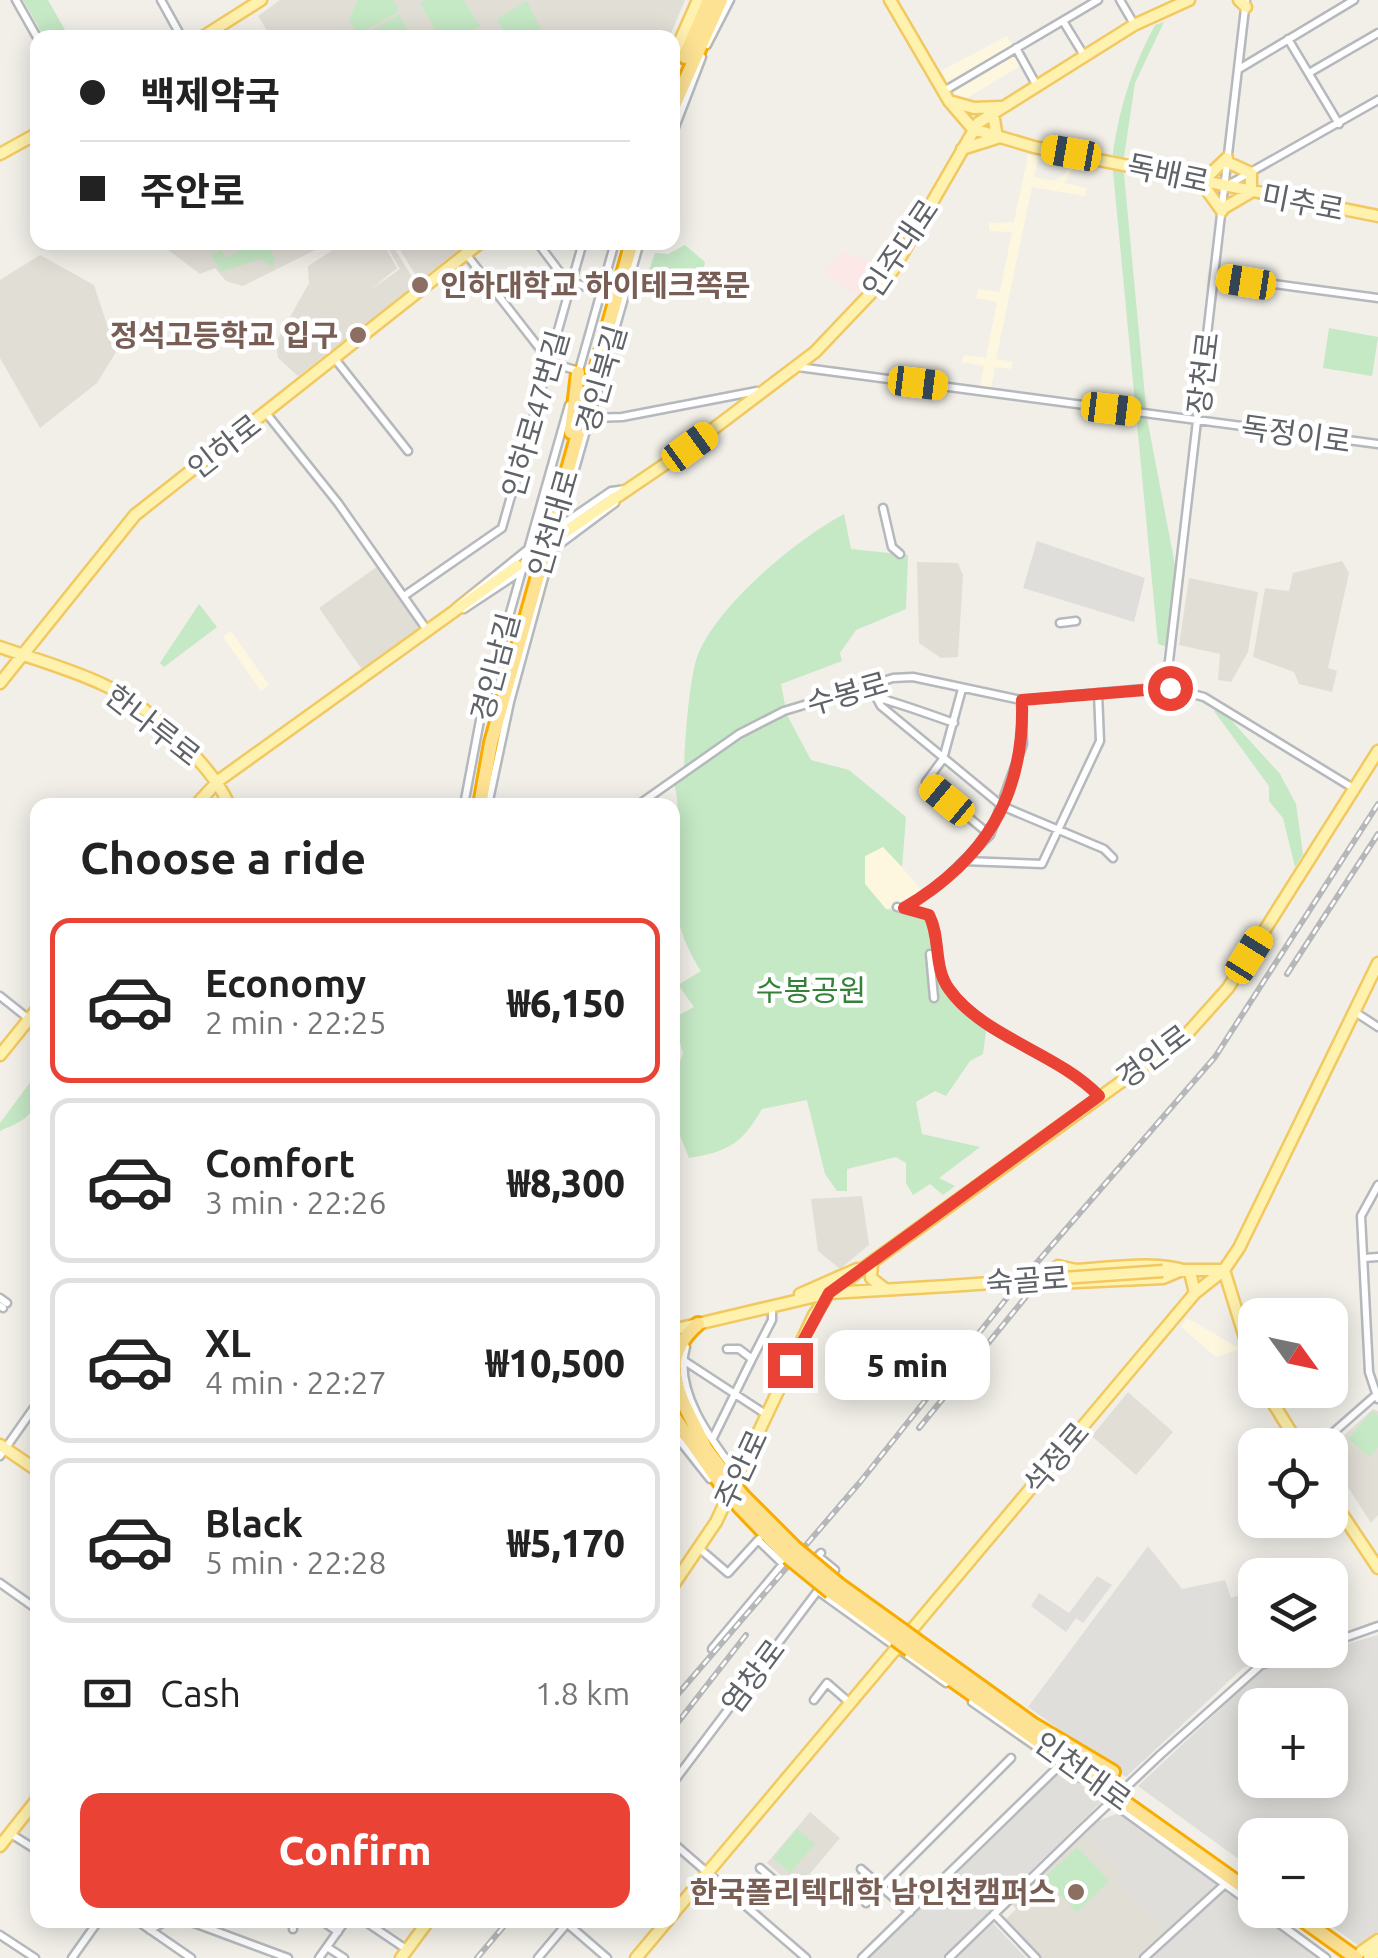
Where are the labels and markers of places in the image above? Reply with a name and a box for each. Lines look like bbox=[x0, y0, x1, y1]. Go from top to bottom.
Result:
place label: 인하대학교 하이테크쪽문 bbox=[440, 268, 751, 302]
marker: 인하대학교 하이테크쪽문 bbox=[409, 274, 431, 296]
place label: 정석고등학교 입구 bbox=[110, 318, 338, 352]
marker: 정석고등학교 입구 bbox=[347, 324, 369, 346]
place label: 한국폴리텍대학 남인천캠퍼스 bbox=[690, 1875, 1056, 1909]
marker: 한국폴리텍대학 남인천캠퍼스 bbox=[1065, 1881, 1087, 1903]

